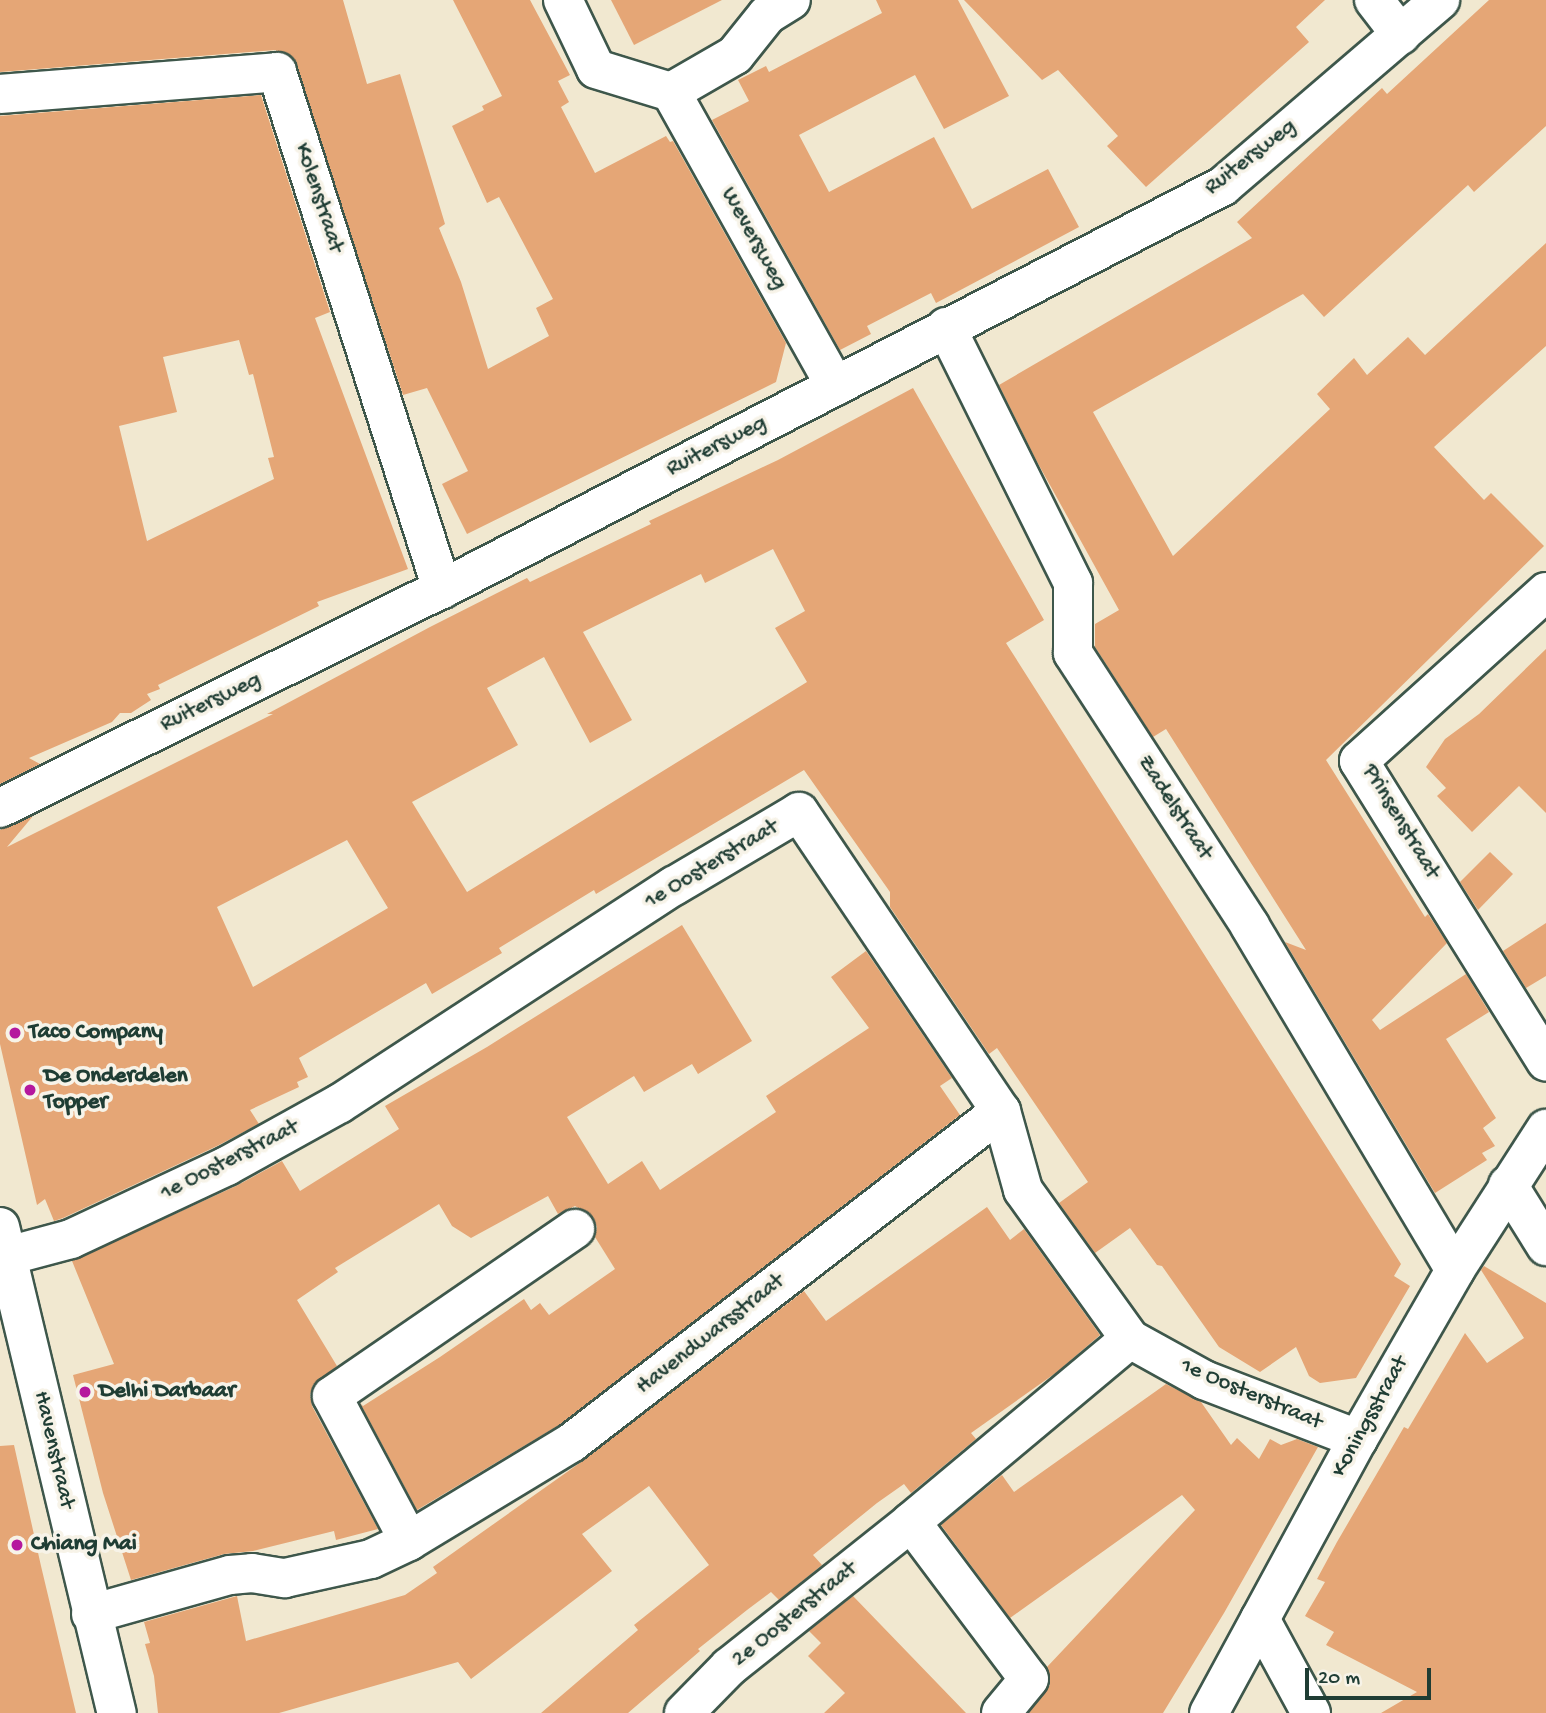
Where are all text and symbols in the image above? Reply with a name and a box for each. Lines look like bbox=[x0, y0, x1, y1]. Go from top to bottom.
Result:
street label: Ruitersweg bbox=[1200, 114, 1302, 202]
street label: Kolenstraat bbox=[287, 140, 349, 256]
street label: Weversweg bbox=[714, 183, 792, 295]
street label: Ruitersweg bbox=[662, 410, 772, 484]
street label: Ruitersweg bbox=[156, 667, 266, 739]
street label: Zadelstraat bbox=[1130, 751, 1218, 865]
street label: Prinsenstraat bbox=[1355, 760, 1445, 884]
street label: 1e Oosterstraat bbox=[640, 814, 784, 916]
place label: Taco Company bbox=[29, 1019, 163, 1047]
marker: Taco Company bbox=[7, 1025, 23, 1041]
place label: De Onderdelen Topper bbox=[44, 1063, 188, 1117]
marker: De Onderdelen Topper bbox=[22, 1082, 38, 1098]
street label: 1e Oosterstraat bbox=[156, 1114, 304, 1208]
street label: Havendwarsstraat bbox=[631, 1269, 791, 1401]
street label: Koningsstraat bbox=[1326, 1352, 1416, 1482]
street label: 1e Oosterstraat bbox=[1176, 1353, 1326, 1437]
place label: Delhi Darbaar bbox=[99, 1378, 235, 1406]
marker: Delhi Darbaar bbox=[77, 1384, 93, 1400]
street label: Havenstraat bbox=[26, 1389, 80, 1511]
place label: Chiang Mai bbox=[31, 1531, 137, 1559]
marker: Chiang Mai bbox=[9, 1537, 25, 1553]
street label: 2e Oosterstraat bbox=[727, 1556, 863, 1674]
scale bar bbox=[1308, 1654, 1434, 1698]
text: 20 m bbox=[1318, 1667, 1360, 1692]

